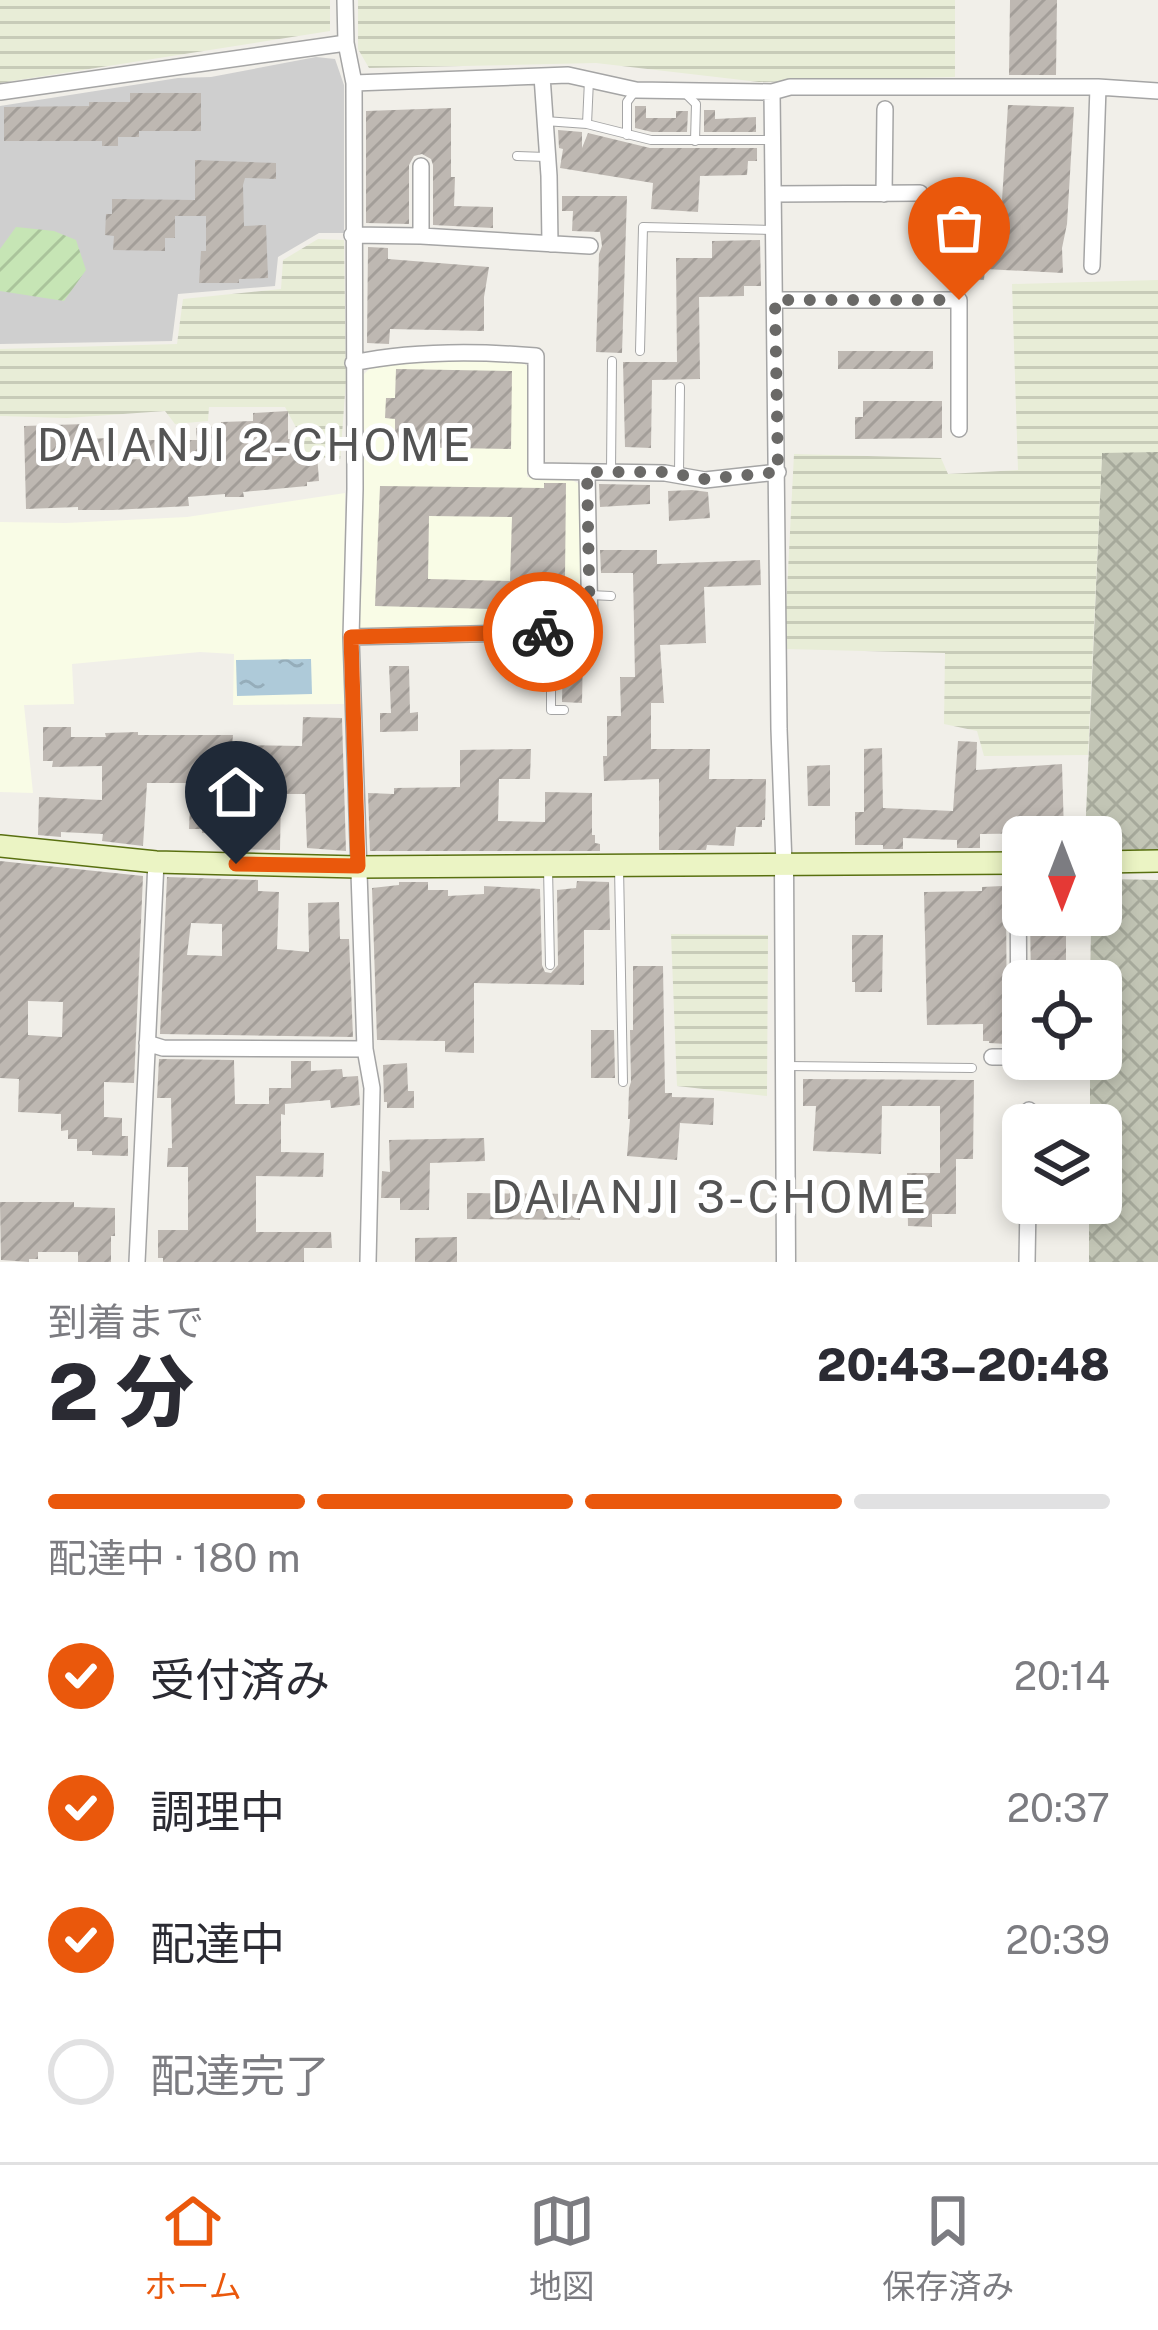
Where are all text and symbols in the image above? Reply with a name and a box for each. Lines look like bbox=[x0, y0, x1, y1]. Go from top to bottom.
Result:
pin bbox=[908, 177, 1010, 300]
icon: bag bbox=[926, 195, 992, 261]
district label: DAIANJI 2-CHOME bbox=[37, 418, 473, 471]
courier bbox=[483, 572, 603, 692]
icon: bike bbox=[510, 599, 576, 665]
pin bbox=[185, 741, 287, 864]
icon: home bbox=[203, 759, 269, 825]
north arrow bbox=[1002, 816, 1122, 936]
map controls bbox=[1002, 816, 1122, 1224]
button: locate bbox=[1002, 960, 1122, 1080]
button: layers bbox=[1002, 1104, 1122, 1224]
district label: DAIANJI 3-CHOME bbox=[491, 1170, 929, 1223]
text: 到着まで bbox=[48, 1299, 204, 1345]
text: 20:43–20:48 bbox=[817, 1338, 1110, 1391]
text: 2 分 bbox=[48, 1346, 194, 1438]
text: 配達中 · 180 m bbox=[48, 1535, 301, 1581]
icon: check bbox=[48, 1643, 114, 1709]
text: 受付済み bbox=[150, 1653, 330, 1706]
text: 20:14 bbox=[1014, 1653, 1110, 1699]
icon: check bbox=[48, 1775, 114, 1841]
text: 調理中 bbox=[150, 1785, 285, 1838]
text: 20:37 bbox=[1007, 1785, 1110, 1831]
icon: check bbox=[48, 1907, 114, 1973]
text: 配達中 bbox=[150, 1917, 285, 1970]
text: 20:39 bbox=[1005, 1917, 1110, 1963]
text: 配達完了 bbox=[150, 2049, 330, 2102]
tab: ホーム bbox=[144, 2188, 242, 2308]
tab: 地図 bbox=[529, 2188, 595, 2308]
tab: 保存済み bbox=[882, 2188, 1014, 2308]

